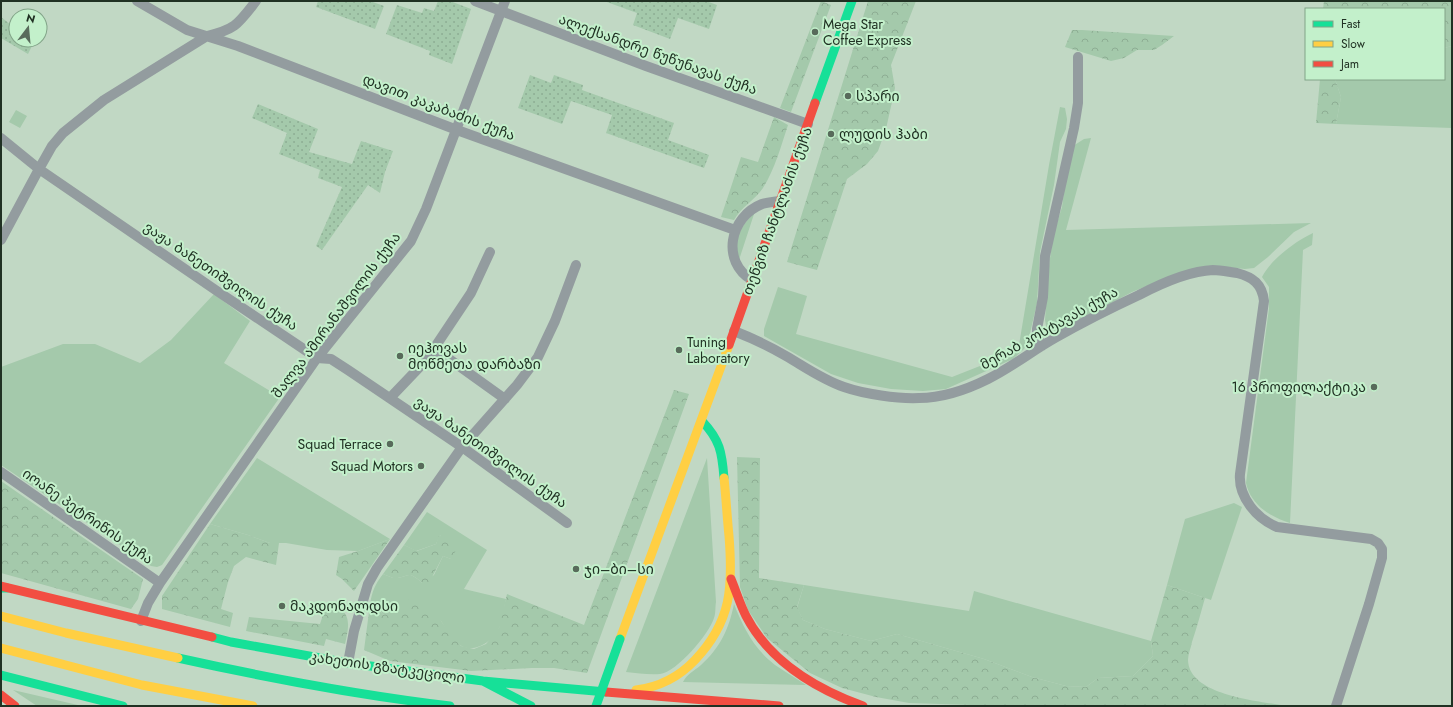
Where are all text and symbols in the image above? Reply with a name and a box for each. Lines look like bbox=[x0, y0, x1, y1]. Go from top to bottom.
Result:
north arrow bbox=[8, 8, 48, 48]
legend bbox=[1305, 8, 1445, 80]
text: N bbox=[24, 9, 37, 27]
street label: ალექსანდრე წუწუნავას ქუჩა bbox=[556, 9, 760, 99]
place label: Mega Star Coffee Express bbox=[823, 14, 912, 50]
text: Fast bbox=[1341, 15, 1360, 33]
marker: Mega Star Coffee Express bbox=[810, 27, 820, 37]
text: Slow bbox=[1341, 35, 1366, 53]
text: Jam bbox=[1339, 55, 1359, 73]
street label: დავით კაკაბაძის ქუჩა bbox=[360, 69, 518, 145]
place label: სპარი bbox=[856, 86, 899, 106]
marker: სპარი bbox=[843, 91, 853, 101]
street label: თენგიზ ჩანტლაძის ქუჩა bbox=[737, 124, 817, 298]
place label: ლუდის ჰაბი bbox=[839, 124, 928, 144]
marker: ლუდის ჰაბი bbox=[826, 129, 836, 139]
street label: ვაჟა ბანეთიშვილის ქუჩა bbox=[140, 217, 302, 335]
street label: შალვა ამირანაშვილის ქუჩა bbox=[267, 228, 405, 402]
street label: მერაბ კოსტავას ქუჩა bbox=[976, 282, 1122, 374]
place label: Tuning Laboratory bbox=[687, 332, 750, 368]
place label: იეჰოვას მოწმეთა დარბაზი bbox=[408, 338, 541, 374]
marker: Tuning Laboratory bbox=[674, 345, 684, 355]
marker: იეჰოვას მოწმეთა დარბაზი bbox=[395, 351, 405, 361]
place label: 16 პროფილაქტიკა bbox=[1232, 377, 1366, 397]
marker: 16 პროფილაქტიკა bbox=[1369, 382, 1379, 392]
street label: ვაჟა ბანეთიშვილის ქუჩა bbox=[411, 392, 571, 512]
place label: Squad Terrace bbox=[298, 434, 382, 454]
marker: Squad Terrace bbox=[385, 439, 395, 449]
place label: Squad Motors bbox=[331, 456, 413, 476]
marker: Squad Motors bbox=[416, 461, 426, 471]
street label: იოანე პეტრიწის ქუჩა bbox=[19, 463, 157, 569]
place label: ჯი–ბი–სი bbox=[584, 559, 654, 579]
marker: ჯი–ბი–სი bbox=[571, 564, 581, 574]
place label: მაკდონალდსი bbox=[290, 596, 398, 616]
marker: მაკდონალდსი bbox=[277, 601, 287, 611]
street label: კახეთის გზატკეცილი bbox=[308, 646, 466, 688]

